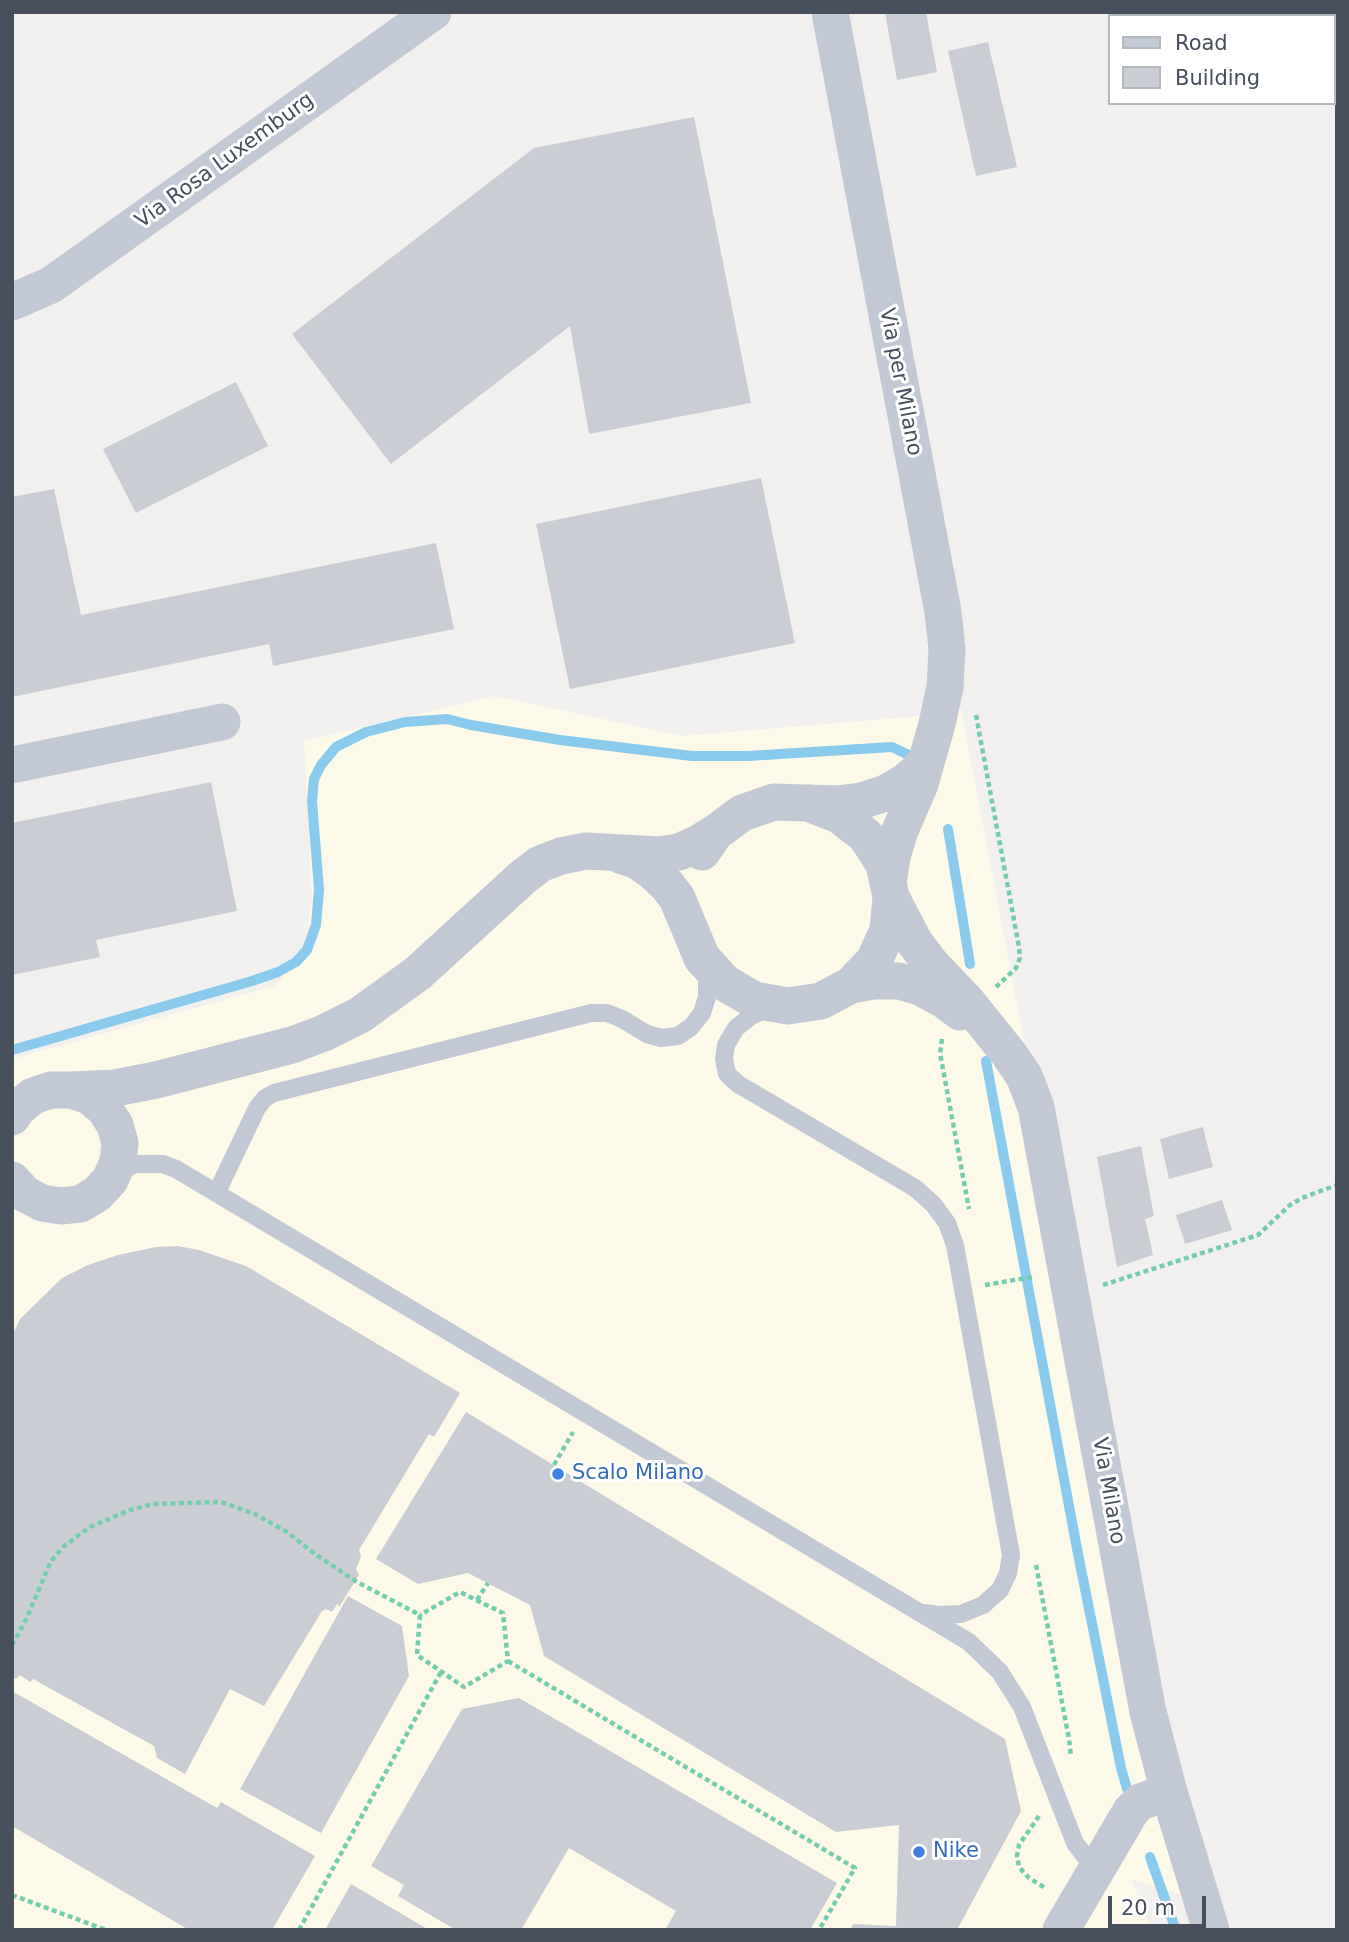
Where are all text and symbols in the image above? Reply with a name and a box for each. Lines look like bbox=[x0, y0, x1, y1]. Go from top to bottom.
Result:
legend bbox=[1108, 14, 1335, 105]
text: Road bbox=[1175, 31, 1228, 55]
text: Building bbox=[1175, 66, 1260, 90]
street label: Via Rosa Luxemburg bbox=[131, 88, 319, 234]
street label: Via per Milano bbox=[873, 306, 927, 458]
street label: Via Milano bbox=[1086, 1436, 1130, 1546]
place label: Scalo Milano bbox=[572, 1461, 704, 1487]
marker: Scalo Milano bbox=[550, 1466, 566, 1482]
place label: Nike bbox=[933, 1839, 979, 1865]
marker: Nike bbox=[911, 1844, 927, 1860]
scale bar bbox=[1111, 1882, 1209, 1926]
text: 20 m bbox=[1121, 1896, 1175, 1920]

